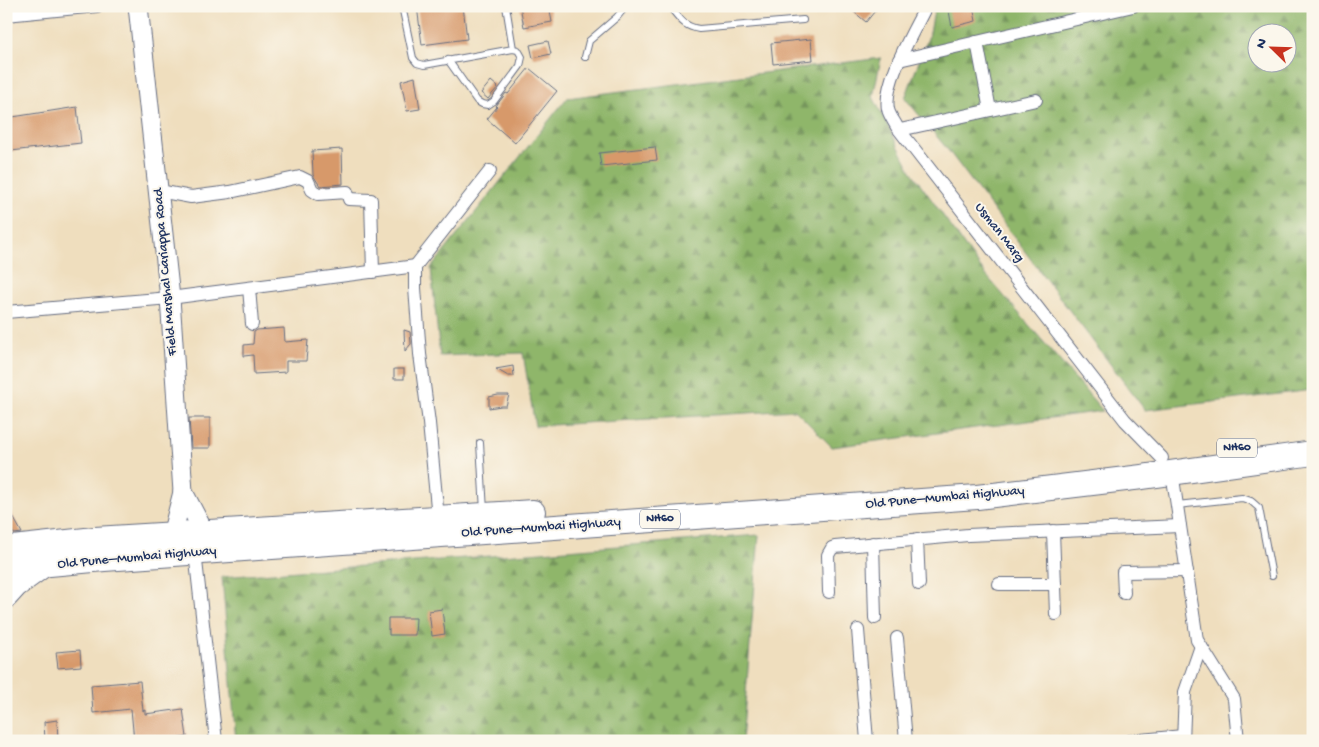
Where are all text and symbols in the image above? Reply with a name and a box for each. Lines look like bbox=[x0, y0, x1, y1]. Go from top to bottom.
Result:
north arrow bbox=[1246, 22, 1296, 72]
text: N bbox=[1253, 36, 1272, 51]
street label: Field Marshal Cariappa Road bbox=[150, 186, 182, 357]
street label: Usman Marg bbox=[970, 200, 1028, 266]
road number: NH60 bbox=[1217, 438, 1257, 458]
street label: Old Pune–Mumbai Highway bbox=[865, 483, 1025, 513]
road number: NH60 bbox=[640, 509, 680, 528]
street label: Old Pune–Mumbai Highway bbox=[461, 514, 621, 542]
street label: Old Pune–Mumbai Highway bbox=[57, 543, 217, 573]

